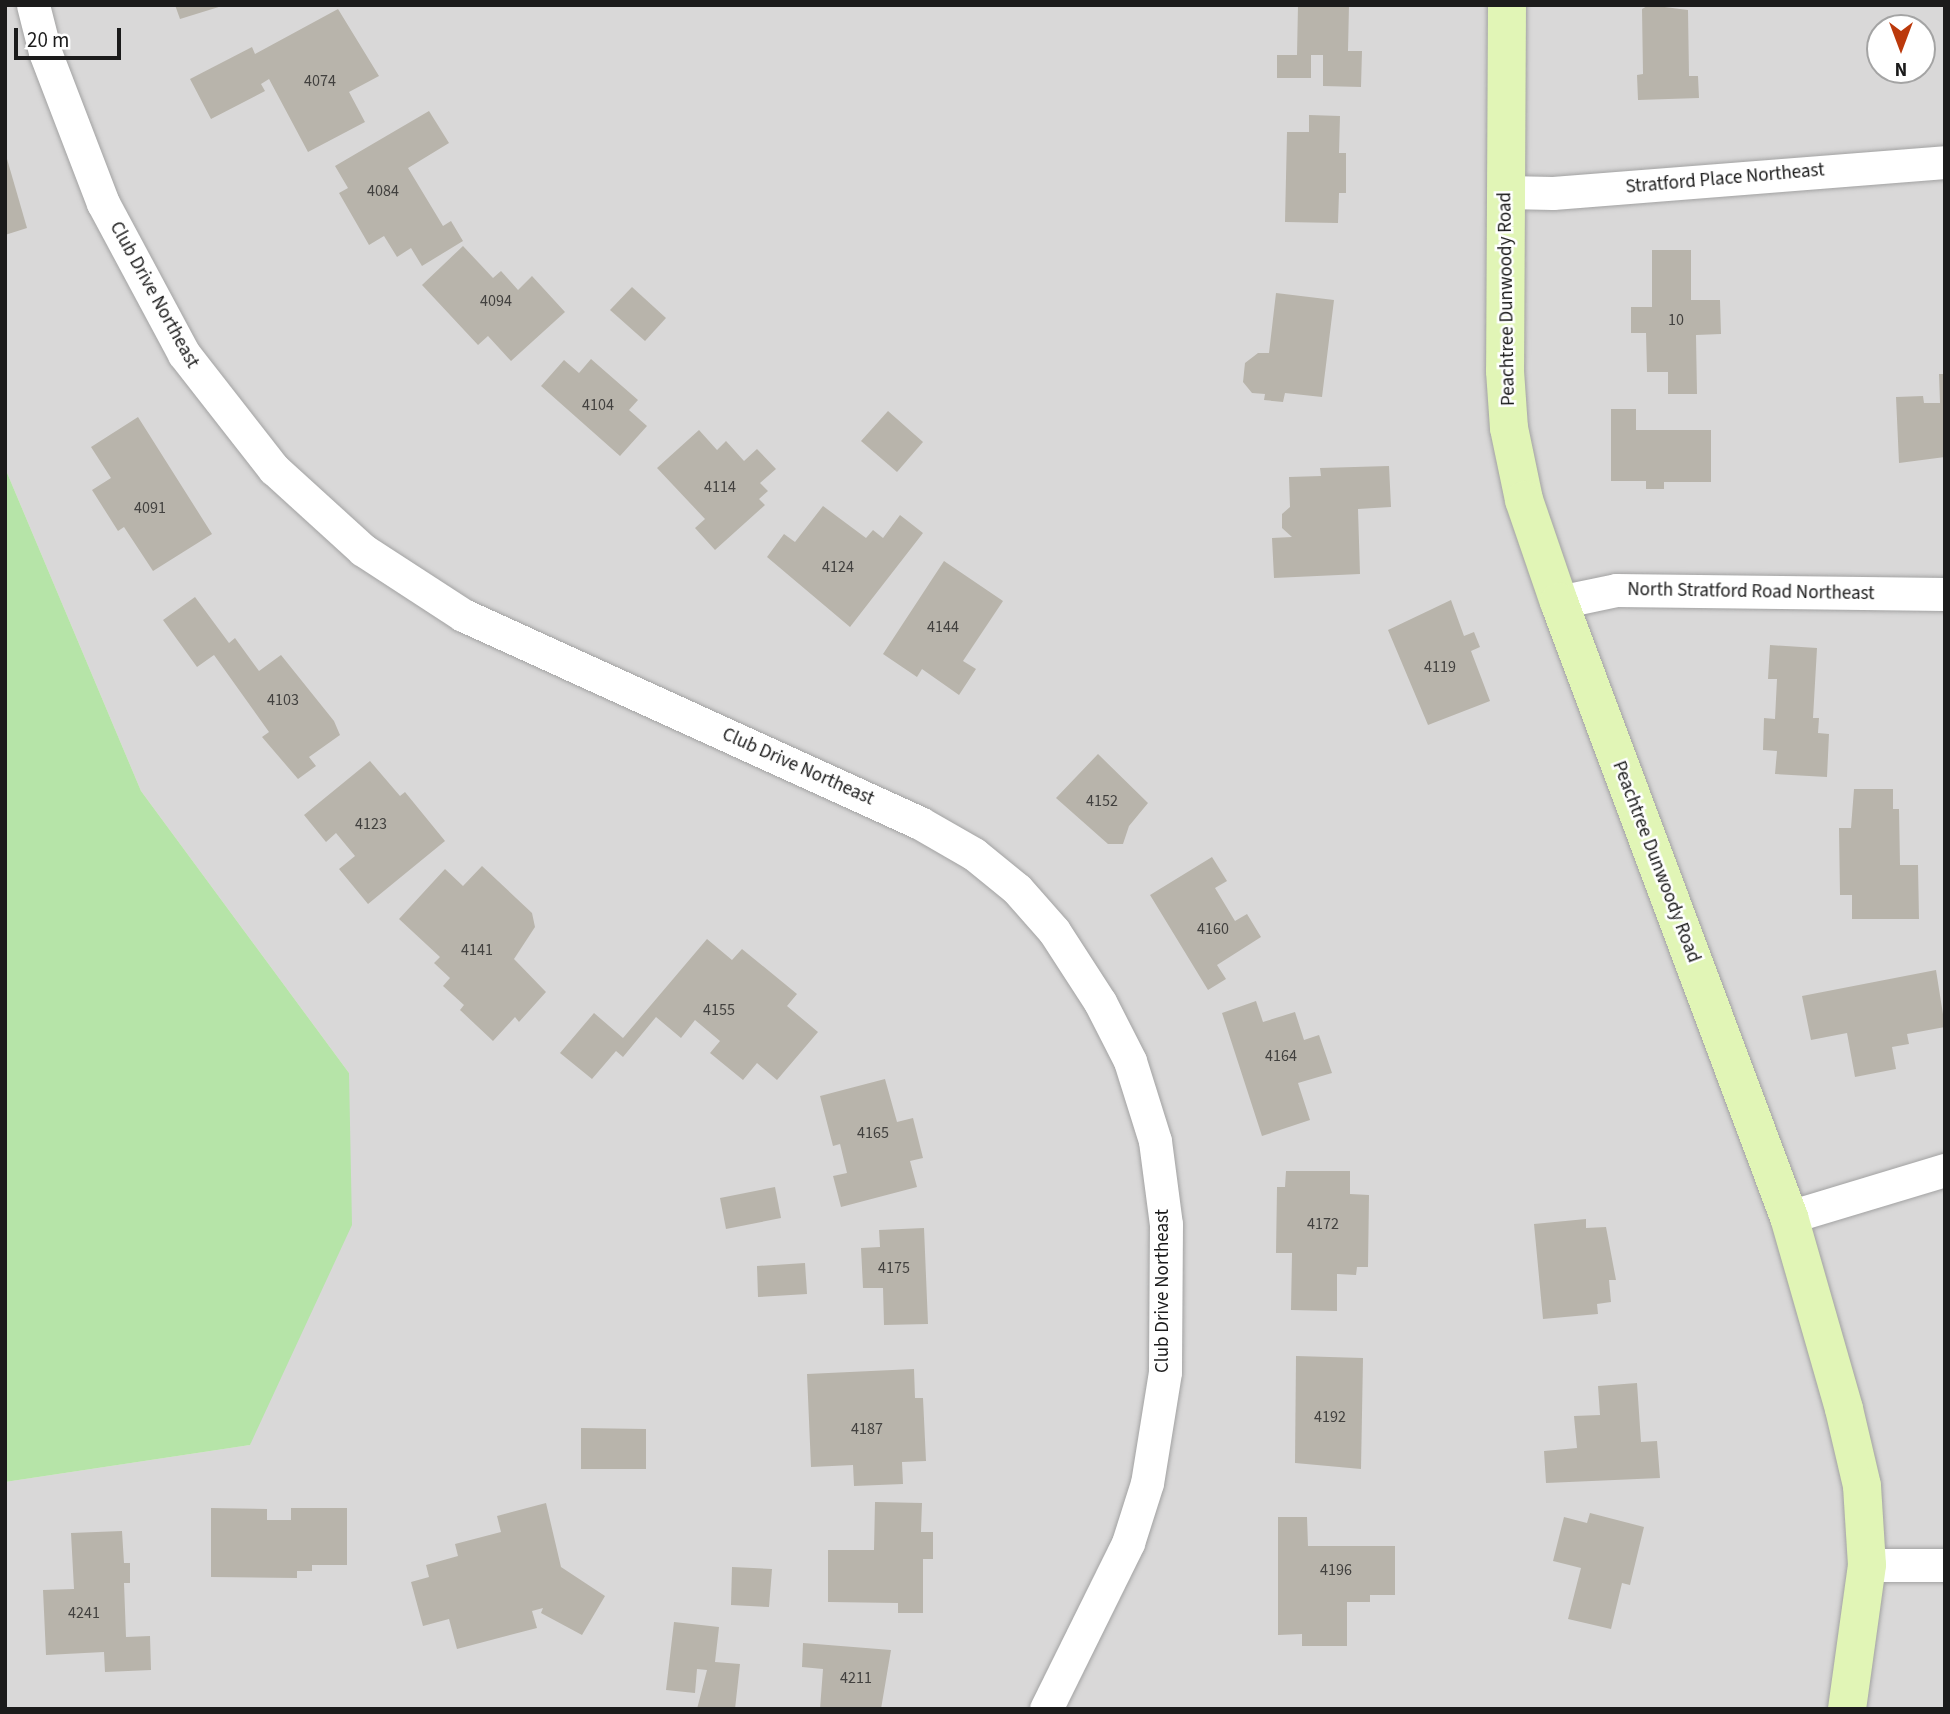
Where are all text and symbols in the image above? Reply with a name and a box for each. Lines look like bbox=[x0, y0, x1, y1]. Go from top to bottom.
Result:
scale bar bbox=[18, 14, 124, 58]
north arrow bbox=[1866, 14, 1936, 84]
text: 20 m bbox=[27, 25, 69, 55]
text: N bbox=[1895, 55, 1907, 82]
house number: 4074 bbox=[304, 71, 336, 91]
street label: Stratford Place Northeast bbox=[1625, 159, 1825, 199]
house number: 4084 bbox=[367, 181, 399, 201]
street label: Peachtree Dunwoody Road bbox=[1494, 192, 1520, 406]
street label: Club Drive Northeast bbox=[104, 218, 204, 372]
house number: 4094 bbox=[480, 291, 512, 311]
house number: 10 bbox=[1668, 310, 1684, 330]
house number: 4104 bbox=[582, 395, 614, 415]
house number: 4114 bbox=[704, 477, 736, 497]
house number: 4091 bbox=[134, 498, 166, 518]
house number: 4124 bbox=[822, 557, 854, 577]
street label: North Stratford Road Northeast bbox=[1627, 578, 1875, 606]
house number: 4144 bbox=[927, 617, 959, 637]
house number: 4119 bbox=[1424, 657, 1456, 677]
house number: 4103 bbox=[267, 690, 299, 710]
street label: Club Drive Northeast bbox=[718, 723, 878, 811]
street label: Peachtree Dunwoody Road bbox=[1607, 758, 1705, 966]
house number: 4152 bbox=[1086, 791, 1118, 811]
house number: 4123 bbox=[355, 814, 387, 834]
house number: 4160 bbox=[1197, 919, 1229, 939]
house number: 4141 bbox=[461, 940, 493, 960]
house number: 4155 bbox=[703, 1000, 735, 1020]
house number: 4164 bbox=[1265, 1046, 1297, 1066]
house number: 4165 bbox=[857, 1123, 889, 1143]
street label: Club Drive Northeast bbox=[1152, 1209, 1174, 1373]
house number: 4172 bbox=[1307, 1214, 1339, 1234]
house number: 4175 bbox=[878, 1258, 910, 1278]
house number: 4192 bbox=[1314, 1407, 1346, 1427]
house number: 4187 bbox=[851, 1419, 883, 1439]
house number: 4196 bbox=[1320, 1560, 1352, 1580]
house number: 4241 bbox=[68, 1603, 100, 1623]
house number: 4211 bbox=[840, 1668, 872, 1688]

